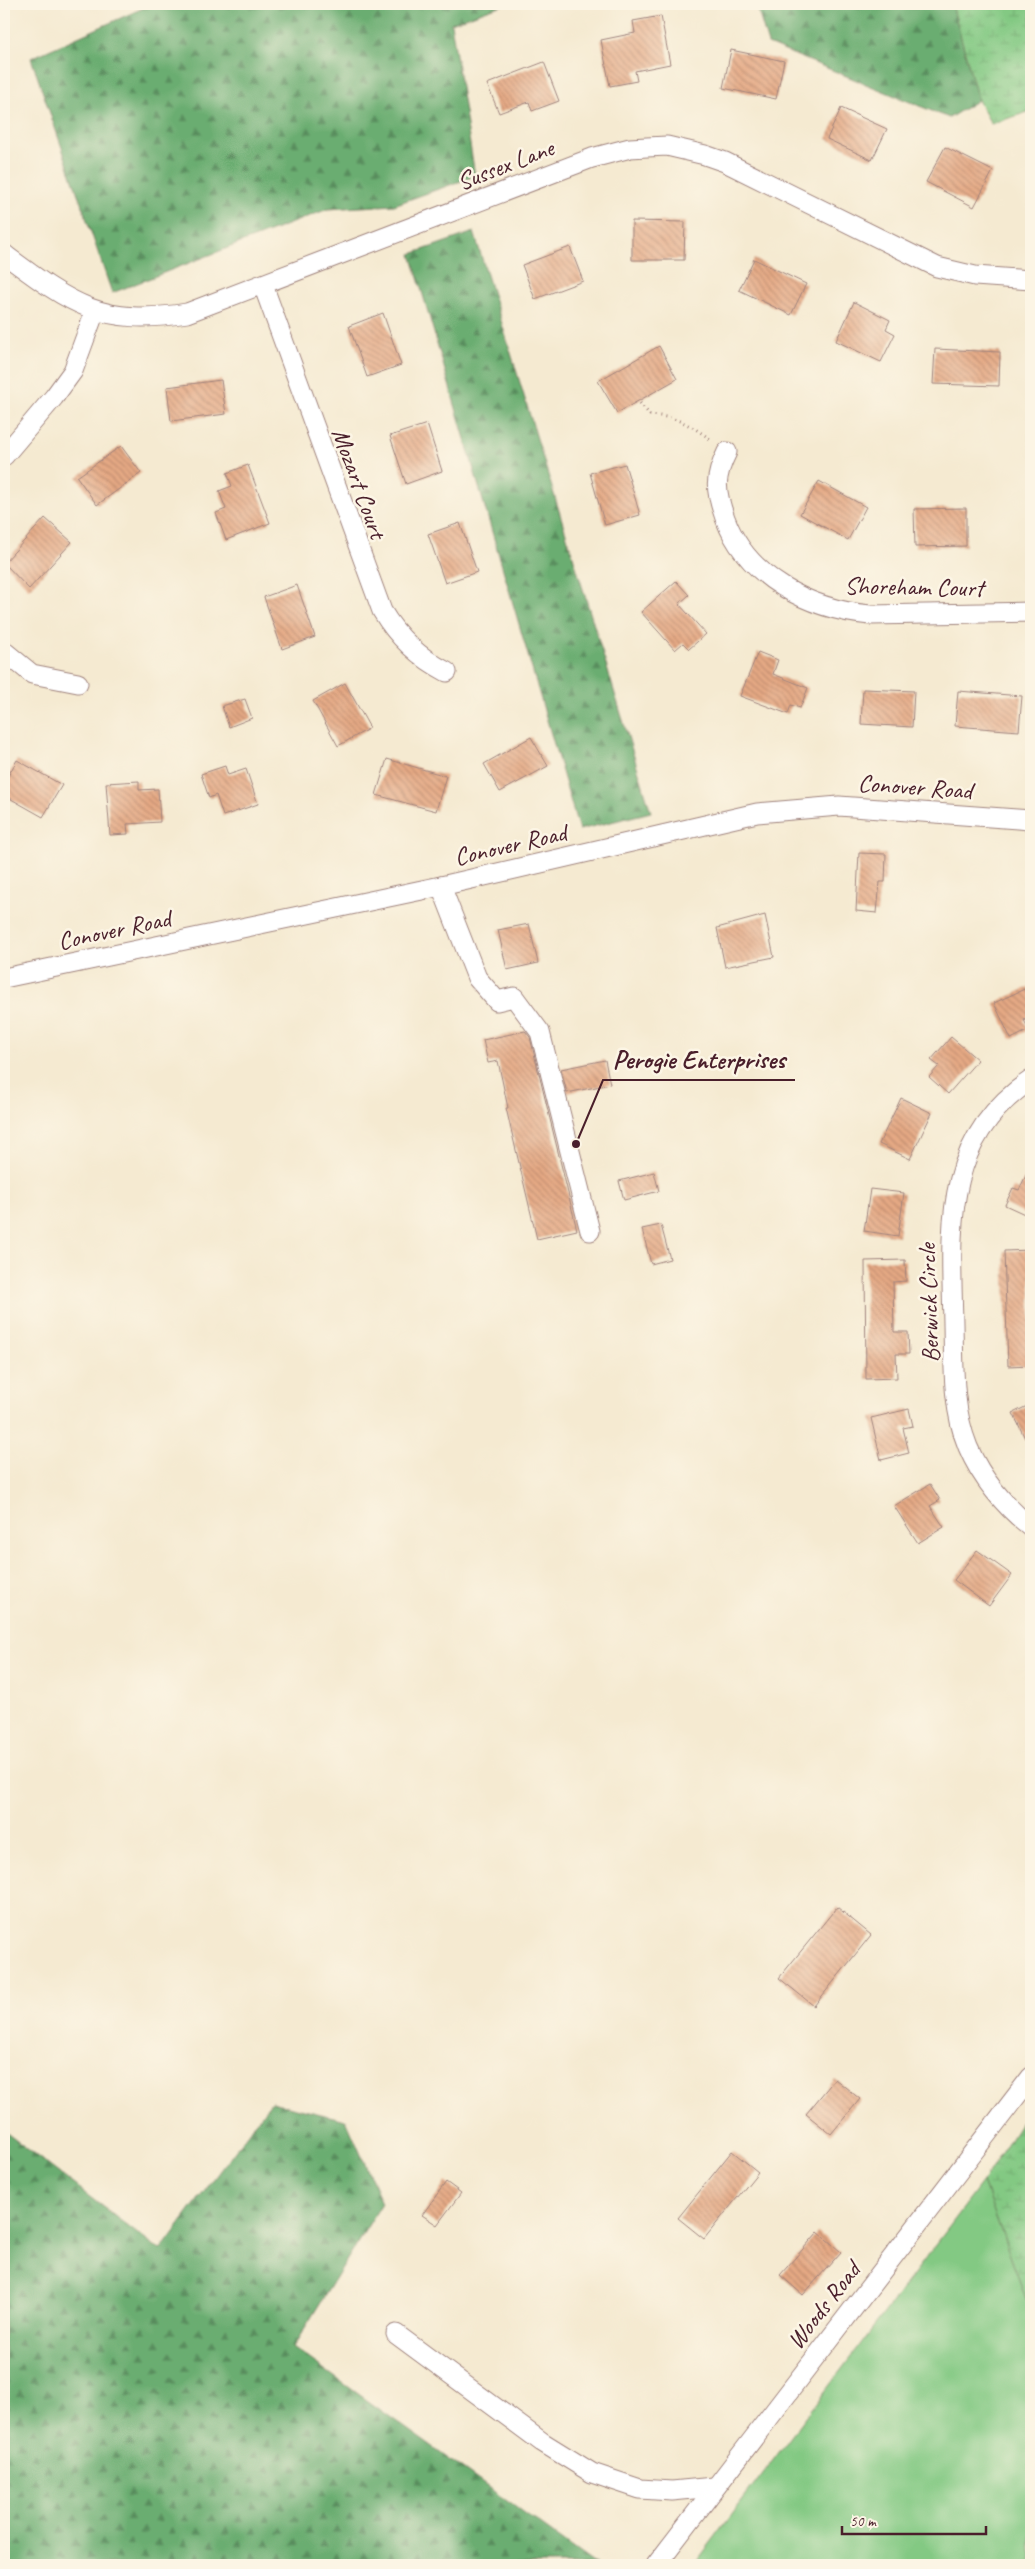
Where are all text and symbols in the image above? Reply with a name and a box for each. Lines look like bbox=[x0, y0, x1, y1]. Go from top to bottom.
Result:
street label: Sussex Lane bbox=[452, 131, 560, 198]
street label: Mozart Court bbox=[324, 424, 395, 546]
street label: Shoreham Court bbox=[844, 570, 987, 604]
street label: Conover Road bbox=[857, 767, 977, 807]
street label: Conover Road bbox=[451, 816, 573, 873]
street label: Conover Road bbox=[55, 902, 177, 957]
callout: Perogie Enterprises bbox=[603, 1039, 795, 1080]
text: Perogie Enterprises bbox=[613, 1043, 788, 1076]
street label: Berwick Circle bbox=[911, 1241, 947, 1363]
street label: Woods Road bbox=[780, 2253, 870, 2356]
scale bar bbox=[842, 2504, 986, 2536]
text: 50 m bbox=[850, 2512, 877, 2531]

